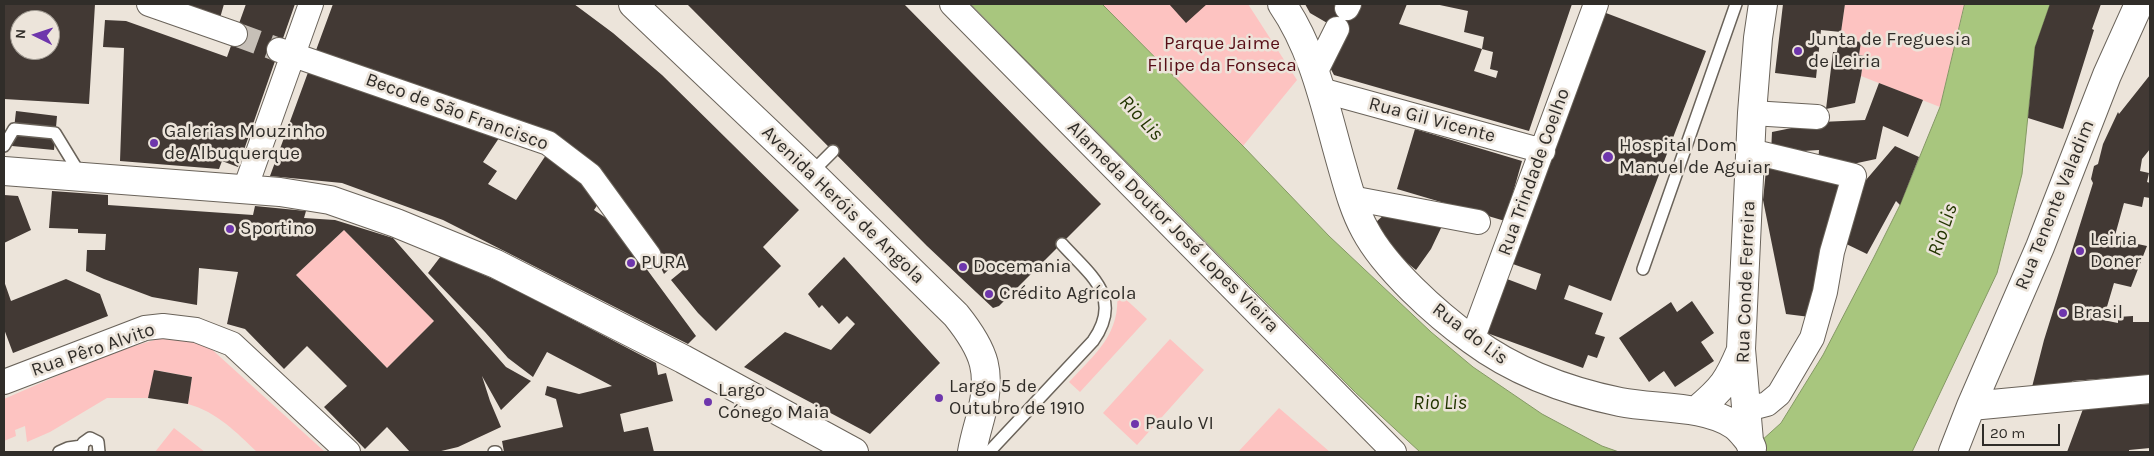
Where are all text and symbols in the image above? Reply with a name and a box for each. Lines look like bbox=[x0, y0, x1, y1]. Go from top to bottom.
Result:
north arrow bbox=[10, 10, 60, 60]
text: N bbox=[12, 28, 29, 40]
place label: Junta de Freguesia de Leiria bbox=[1808, 29, 1971, 73]
park label: Parque Jaime Filipe da Fonseca bbox=[1147, 33, 1297, 77]
marker: Junta de Freguesia de Leiria bbox=[1792, 45, 1804, 57]
street label: Beco de São Francisco bbox=[362, 68, 552, 156]
street label: Rua Trindade Coelho bbox=[1493, 85, 1575, 259]
water label: Rio Lis bbox=[1114, 90, 1168, 146]
street label: Rua Gil Vicente bbox=[1366, 92, 1498, 148]
street label: Alameda Doutor José Lopes Vieira bbox=[1062, 116, 1284, 338]
street label: Rua Tenente Valadim bbox=[2011, 117, 2099, 293]
place label: Galerias Mouzinho de Albuquerque bbox=[164, 121, 325, 165]
street label: Avenida Heróis de Angola bbox=[757, 121, 929, 289]
place label: Hospital Dom Manuel de Aguiar bbox=[1619, 135, 1770, 179]
marker: Galerias Mouzinho de Albuquerque bbox=[148, 137, 160, 149]
marker: Hospital Dom Manuel de Aguiar bbox=[1601, 150, 1615, 164]
street label: Rua Conde Ferreira bbox=[1732, 200, 1760, 364]
water label: Rio Lis bbox=[1923, 201, 1963, 259]
place label: Sportino bbox=[240, 218, 314, 240]
marker: Sportino bbox=[224, 223, 236, 235]
place label: Leiria Doner bbox=[2090, 229, 2141, 273]
marker: Leiria Doner bbox=[2074, 245, 2086, 257]
place label: PURA bbox=[641, 252, 686, 274]
place label: Docemania bbox=[973, 256, 1071, 278]
marker: PURA bbox=[625, 257, 637, 269]
marker: Docemania bbox=[957, 261, 969, 273]
place label: Crédito Agrícola bbox=[999, 283, 1136, 305]
marker: Crédito Agrícola bbox=[983, 288, 995, 300]
street label: Rua do Lis bbox=[1428, 298, 1512, 370]
place label: Brasil bbox=[2073, 302, 2123, 324]
marker: Brasil bbox=[2057, 307, 2069, 319]
street label: Rua Pêro Alvito bbox=[28, 318, 158, 382]
place label: Largo 5 de Outubro de 1910 bbox=[949, 376, 1085, 420]
place label: Largo Cónego Maia bbox=[718, 380, 830, 424]
water label: Rio Lis bbox=[1413, 391, 1467, 415]
marker: Largo 5 de Outubro de 1910 bbox=[933, 392, 945, 404]
marker: Largo Cónego Maia bbox=[702, 396, 714, 408]
place label: Paulo VI bbox=[1145, 413, 1214, 435]
scale bar bbox=[1984, 414, 2062, 446]
marker: Paulo VI bbox=[1129, 418, 1141, 430]
text: 20 m bbox=[1990, 424, 2025, 442]

